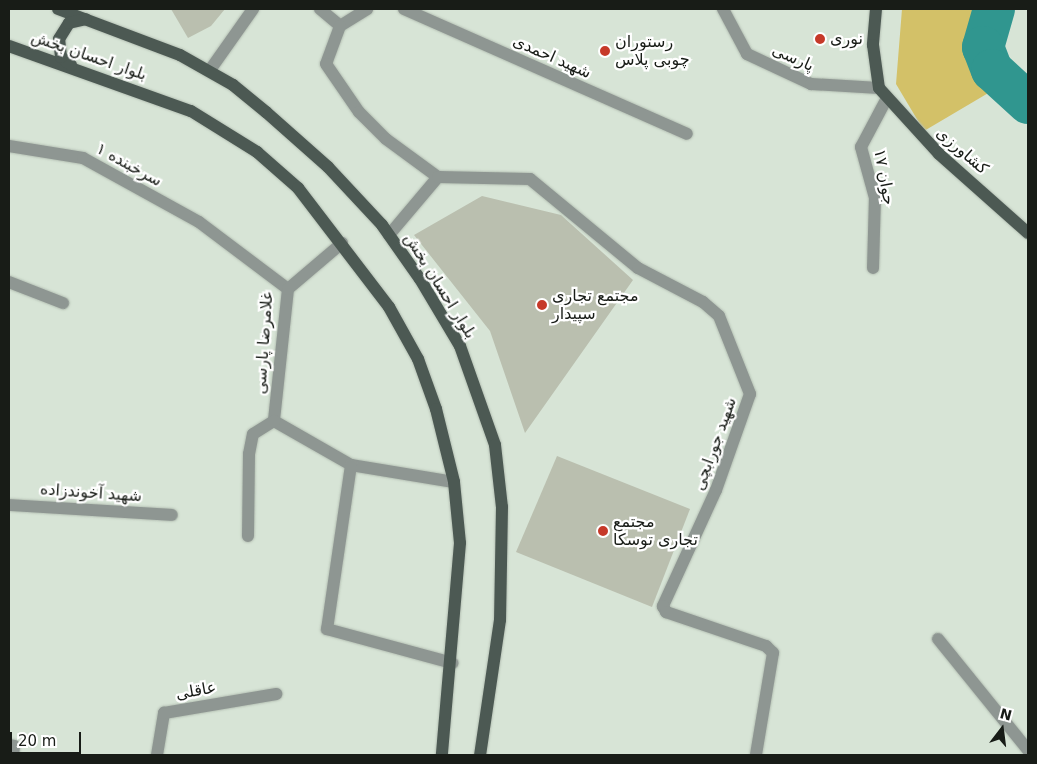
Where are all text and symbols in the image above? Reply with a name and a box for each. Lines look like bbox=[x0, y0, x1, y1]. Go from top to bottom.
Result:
street label: بلوار احسان بخش bbox=[29, 27, 149, 85]
place label: نوری bbox=[830, 29, 863, 49]
street label: شهید احمدی bbox=[510, 31, 594, 83]
place label: رستوران چوبی پلاس bbox=[615, 32, 690, 70]
marker: نوری bbox=[814, 33, 826, 45]
street label: پارسی bbox=[769, 40, 817, 76]
marker: رستوران چوبی پلاس bbox=[599, 45, 611, 57]
street label: کشاورزی bbox=[932, 123, 992, 179]
street label: سرخبنده ۱ bbox=[93, 139, 165, 191]
street label: جوان ۱۷ bbox=[870, 147, 898, 207]
street label: بلوار احسان بخش bbox=[400, 230, 480, 342]
place label: مجتمع تجاری سپیدار bbox=[552, 286, 638, 324]
street label: غلامرضا پارسی bbox=[251, 291, 277, 395]
marker: مجتمع تجاری سپیدار bbox=[536, 299, 548, 311]
street label: شهید جورابچی bbox=[689, 395, 741, 493]
street label: شهید آخوندزاده bbox=[39, 480, 143, 506]
place label: مجتمع تجاری توسکا bbox=[613, 512, 698, 550]
marker: مجتمع تجاری توسکا bbox=[597, 525, 609, 537]
street label: عاقلی bbox=[174, 678, 218, 704]
north arrow bbox=[977, 704, 1027, 754]
text: N bbox=[998, 705, 1014, 724]
scale bar bbox=[12, 722, 84, 754]
text: 20 m bbox=[18, 732, 56, 750]

